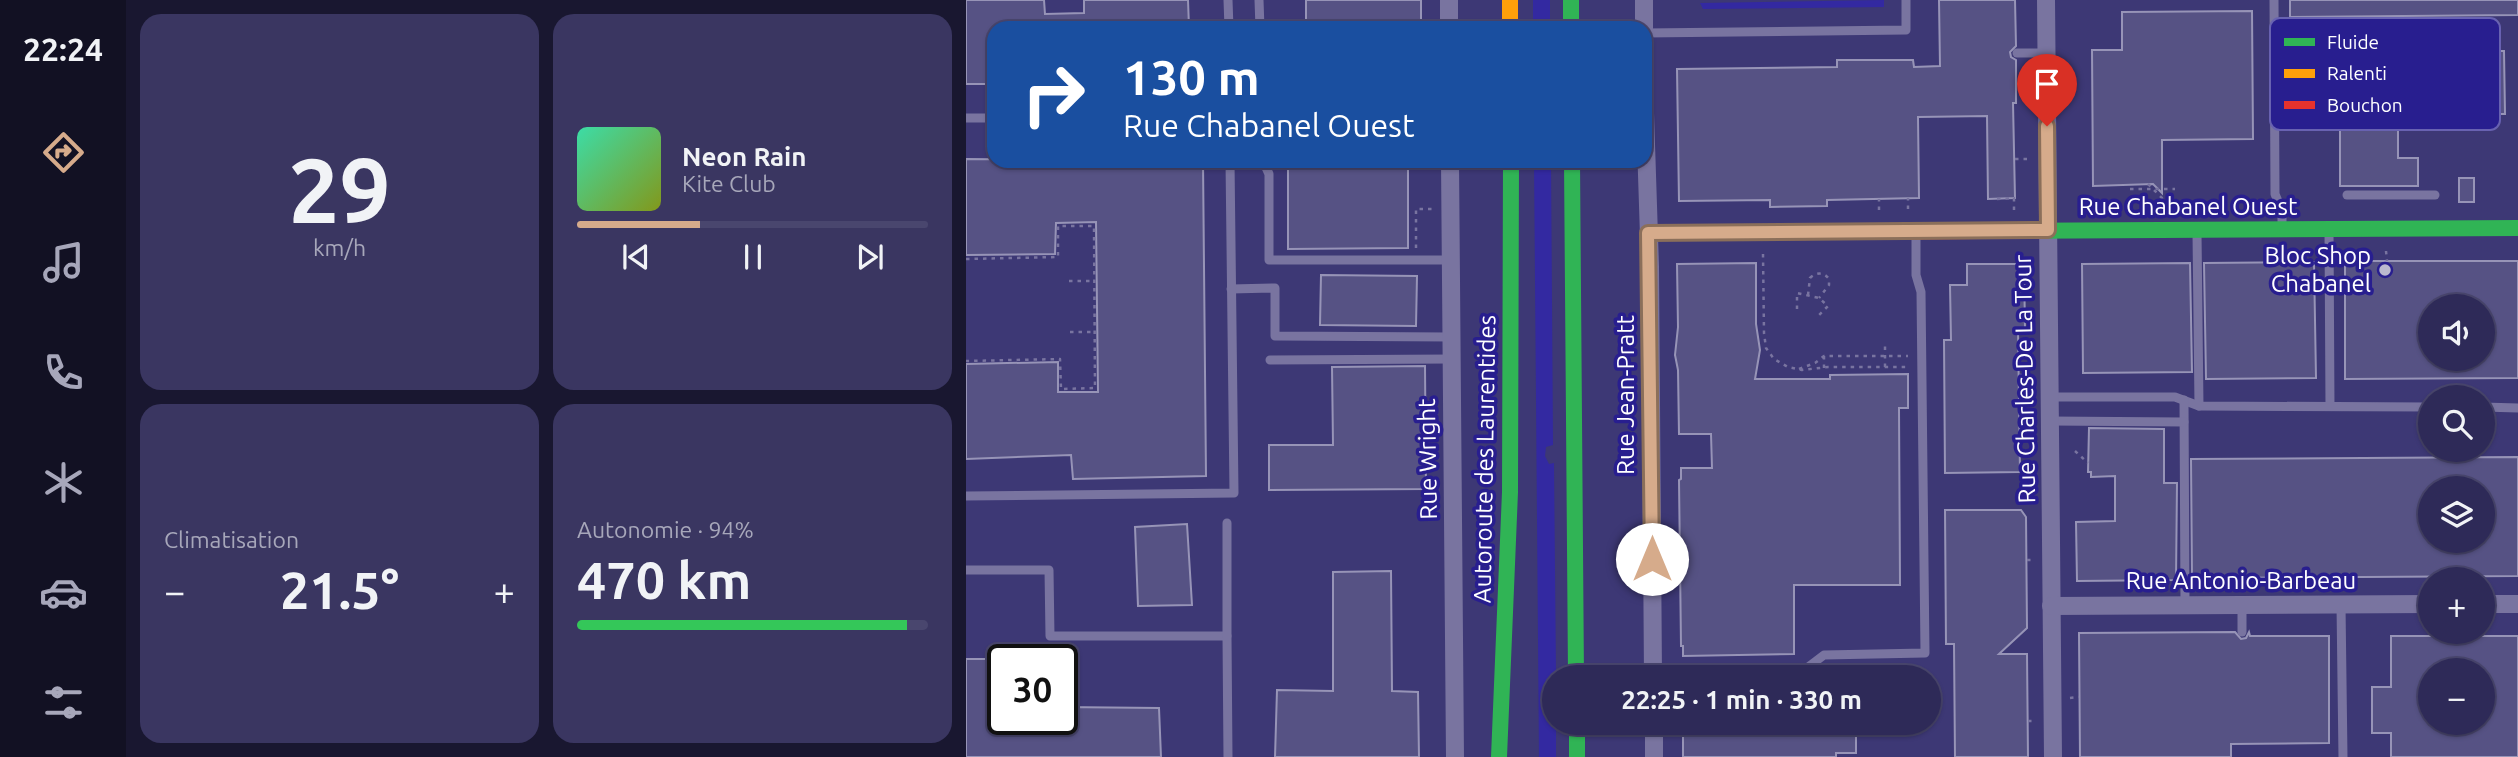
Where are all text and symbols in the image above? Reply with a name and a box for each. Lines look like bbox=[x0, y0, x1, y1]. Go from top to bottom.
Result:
legend bbox=[2270, 18, 2500, 130]
text: 22:24 bbox=[23, 31, 103, 67]
text: Fluide bbox=[2327, 31, 2379, 53]
icon: right bbox=[1008, 49, 1099, 140]
text: 130 m bbox=[1123, 49, 1260, 104]
pin bbox=[2017, 54, 2077, 126]
text: Ralenti bbox=[2327, 62, 2387, 84]
icon: arrive bbox=[2028, 65, 2066, 103]
text: Bouchon bbox=[2327, 94, 2403, 116]
text: Rue Chabanel Ouest bbox=[1123, 107, 1415, 143]
icon: directions bbox=[39, 128, 88, 177]
text: 29 bbox=[288, 138, 391, 240]
text: Neon Rain bbox=[682, 142, 807, 171]
text: Kite Club bbox=[682, 171, 776, 196]
street label: Rue Chabanel Ouest bbox=[2079, 193, 2298, 220]
text: km/h bbox=[313, 235, 366, 260]
icon: music bbox=[39, 238, 88, 287]
icon: previous bbox=[617, 238, 655, 276]
icon: pause bbox=[734, 238, 772, 276]
icon: next bbox=[851, 238, 889, 276]
place label: Bloc Shop Chabanel bbox=[2264, 242, 2371, 297]
street label: Rue Charles-De La Tour bbox=[2009, 254, 2040, 504]
marker: Bloc Shop Chabanel bbox=[2377, 262, 2393, 278]
map controls bbox=[2418, 294, 2495, 735]
button: sound bbox=[2418, 294, 2495, 371]
street label: Rue Jean-Pratt bbox=[1612, 314, 1639, 475]
street label: Autoroute des Laurentides bbox=[1468, 315, 1501, 603]
icon: phone bbox=[39, 348, 88, 397]
button: search bbox=[2418, 385, 2495, 462]
street label: Rue Wright bbox=[1413, 398, 1442, 520]
icon: climate bbox=[39, 458, 88, 507]
button: layers bbox=[2418, 476, 2495, 553]
text: Autonomie · 94% bbox=[577, 517, 754, 542]
position arrow bbox=[1615, 522, 1689, 596]
text: Climatisation bbox=[164, 527, 299, 552]
text: 470 km bbox=[577, 551, 751, 609]
text: 21.5° bbox=[280, 561, 399, 619]
street label: Rue Antonio-Barbeau bbox=[2126, 567, 2356, 594]
button: + bbox=[2418, 567, 2495, 644]
icon: car bbox=[39, 568, 88, 617]
text: − bbox=[164, 570, 185, 612]
text: + bbox=[494, 570, 515, 612]
speed limit sign: 30 bbox=[987, 644, 1078, 735]
button: − bbox=[2418, 658, 2495, 735]
icon: filters bbox=[39, 678, 88, 727]
text: 22:25 · 1 min · 330 m bbox=[1621, 685, 1862, 714]

